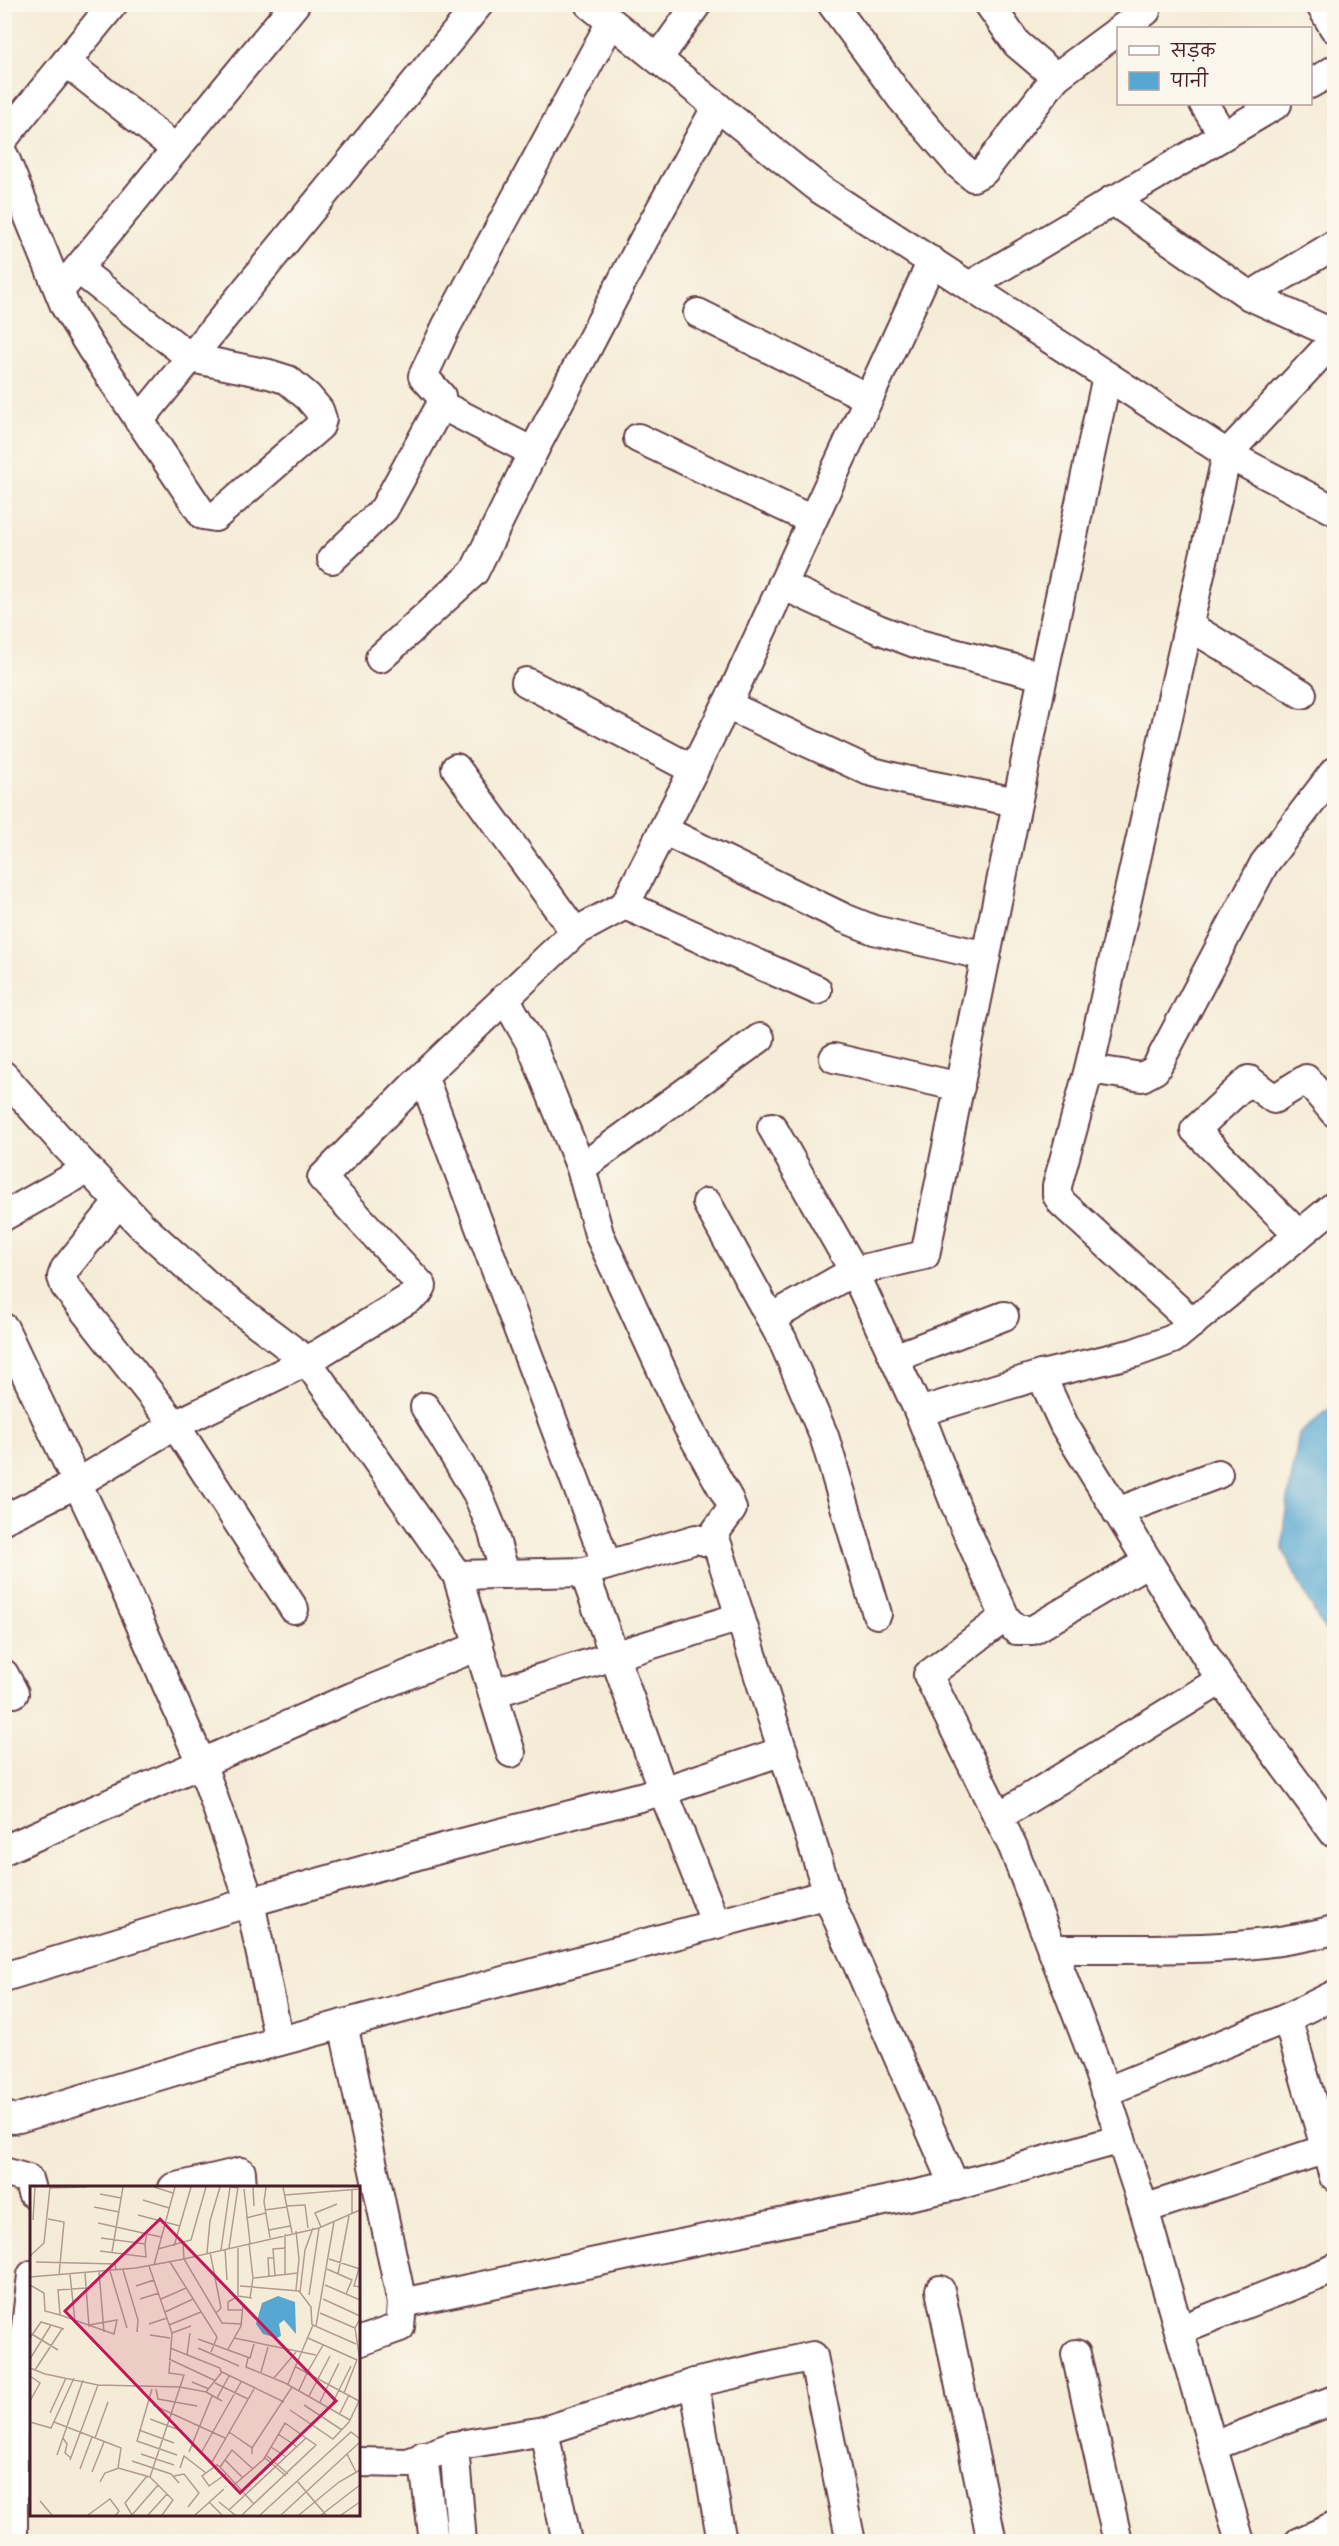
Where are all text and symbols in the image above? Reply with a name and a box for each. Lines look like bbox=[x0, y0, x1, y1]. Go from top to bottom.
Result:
legend bbox=[1117, 27, 1312, 105]
text: सड़क bbox=[1170, 38, 1216, 62]
text: पानी bbox=[1170, 67, 1209, 92]
inset map bbox=[30, 2186, 360, 2516]

